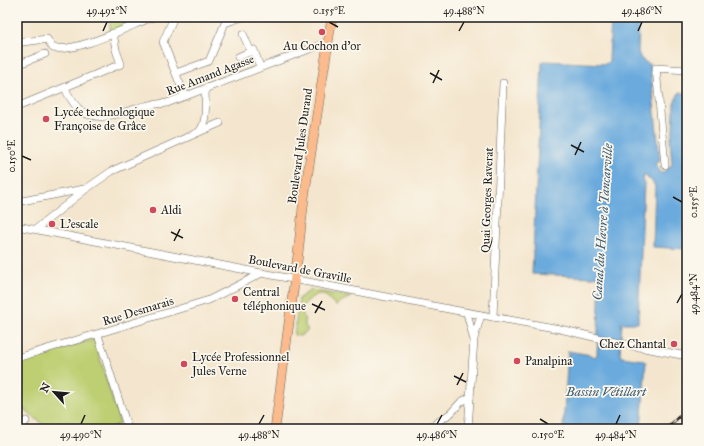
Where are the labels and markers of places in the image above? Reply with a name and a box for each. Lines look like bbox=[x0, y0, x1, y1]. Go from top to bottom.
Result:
marker: Au Cochon d'or bbox=[317, 27, 327, 37]
place label: Au Cochon d'or bbox=[282, 39, 361, 53]
place label: Lycée technologique Françoise de Grâce bbox=[54, 105, 155, 133]
marker: Lycée technologique Françoise de Grâce bbox=[41, 114, 51, 124]
place label: Aldi bbox=[160, 203, 182, 217]
marker: Aldi bbox=[148, 205, 158, 215]
place label: L'escale bbox=[60, 217, 98, 231]
marker: L'escale bbox=[47, 219, 57, 229]
place label: Central téléphonique bbox=[243, 285, 306, 314]
marker: Central téléphonique bbox=[230, 294, 240, 304]
place label: Chez Chantal bbox=[599, 337, 667, 351]
marker: Chez Chantal bbox=[669, 339, 679, 349]
place label: Lycée Professionnel Jules Verne bbox=[190, 350, 290, 379]
place label: Panalpina bbox=[525, 354, 573, 368]
marker: Panalpina bbox=[512, 356, 522, 366]
marker: Lycée Professionnel Jules Verne bbox=[179, 359, 189, 369]

